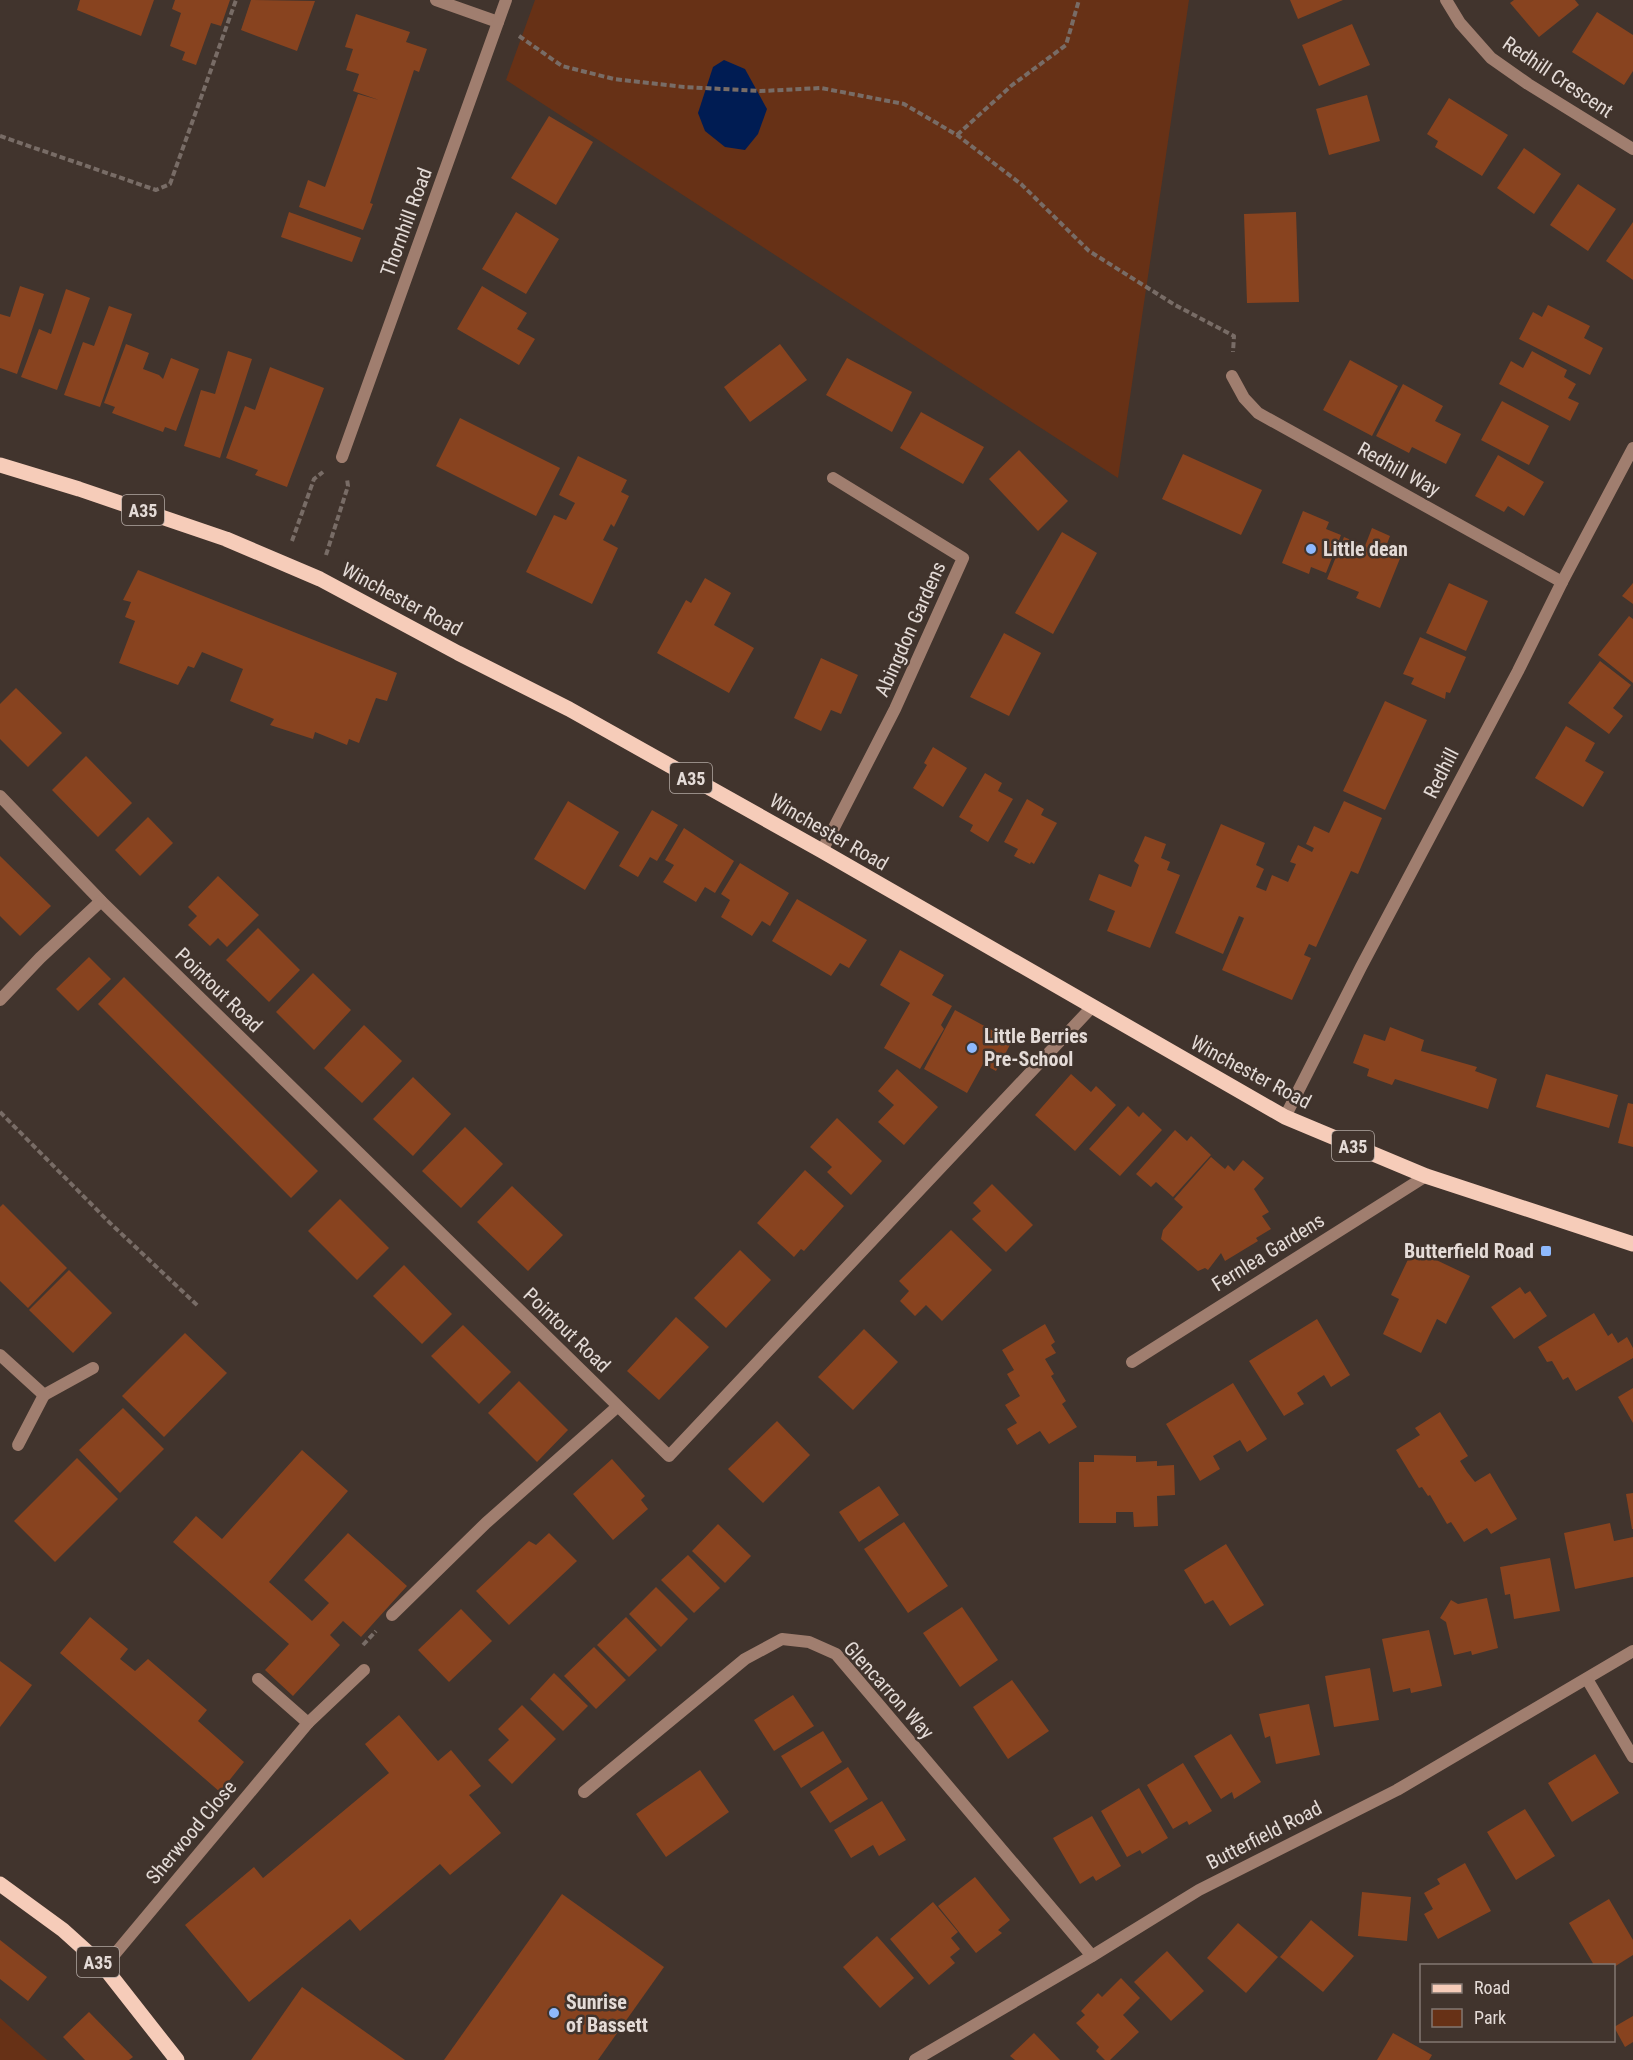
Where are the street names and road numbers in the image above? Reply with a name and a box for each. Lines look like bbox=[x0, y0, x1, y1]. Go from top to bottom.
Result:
street label: Redhill Crescent bbox=[1498, 31, 1618, 123]
street label: Thornhill Road bbox=[375, 164, 437, 280]
street label: Redhill Way bbox=[1354, 437, 1444, 501]
road number: A35 bbox=[122, 495, 164, 525]
street label: Winchester Road bbox=[338, 557, 466, 641]
street label: Abingdon Gardens bbox=[870, 558, 950, 700]
street label: Redhill bbox=[1418, 744, 1464, 802]
road number: A35 bbox=[670, 763, 712, 793]
street label: Winchester Road bbox=[765, 788, 893, 876]
street label: Pointout Road bbox=[171, 943, 267, 1037]
street label: Winchester Road bbox=[1187, 1030, 1315, 1114]
road number: A35 bbox=[1332, 1131, 1374, 1161]
street label: Fernlea Gardens bbox=[1207, 1208, 1329, 1296]
street label: Pointout Road bbox=[519, 1283, 615, 1377]
street label: Glencarron Way bbox=[839, 1636, 939, 1744]
street label: Sherwood Close bbox=[141, 1775, 241, 1889]
street label: Butterfield Road bbox=[1202, 1796, 1326, 1874]
road number: A35 bbox=[77, 1947, 119, 1977]

